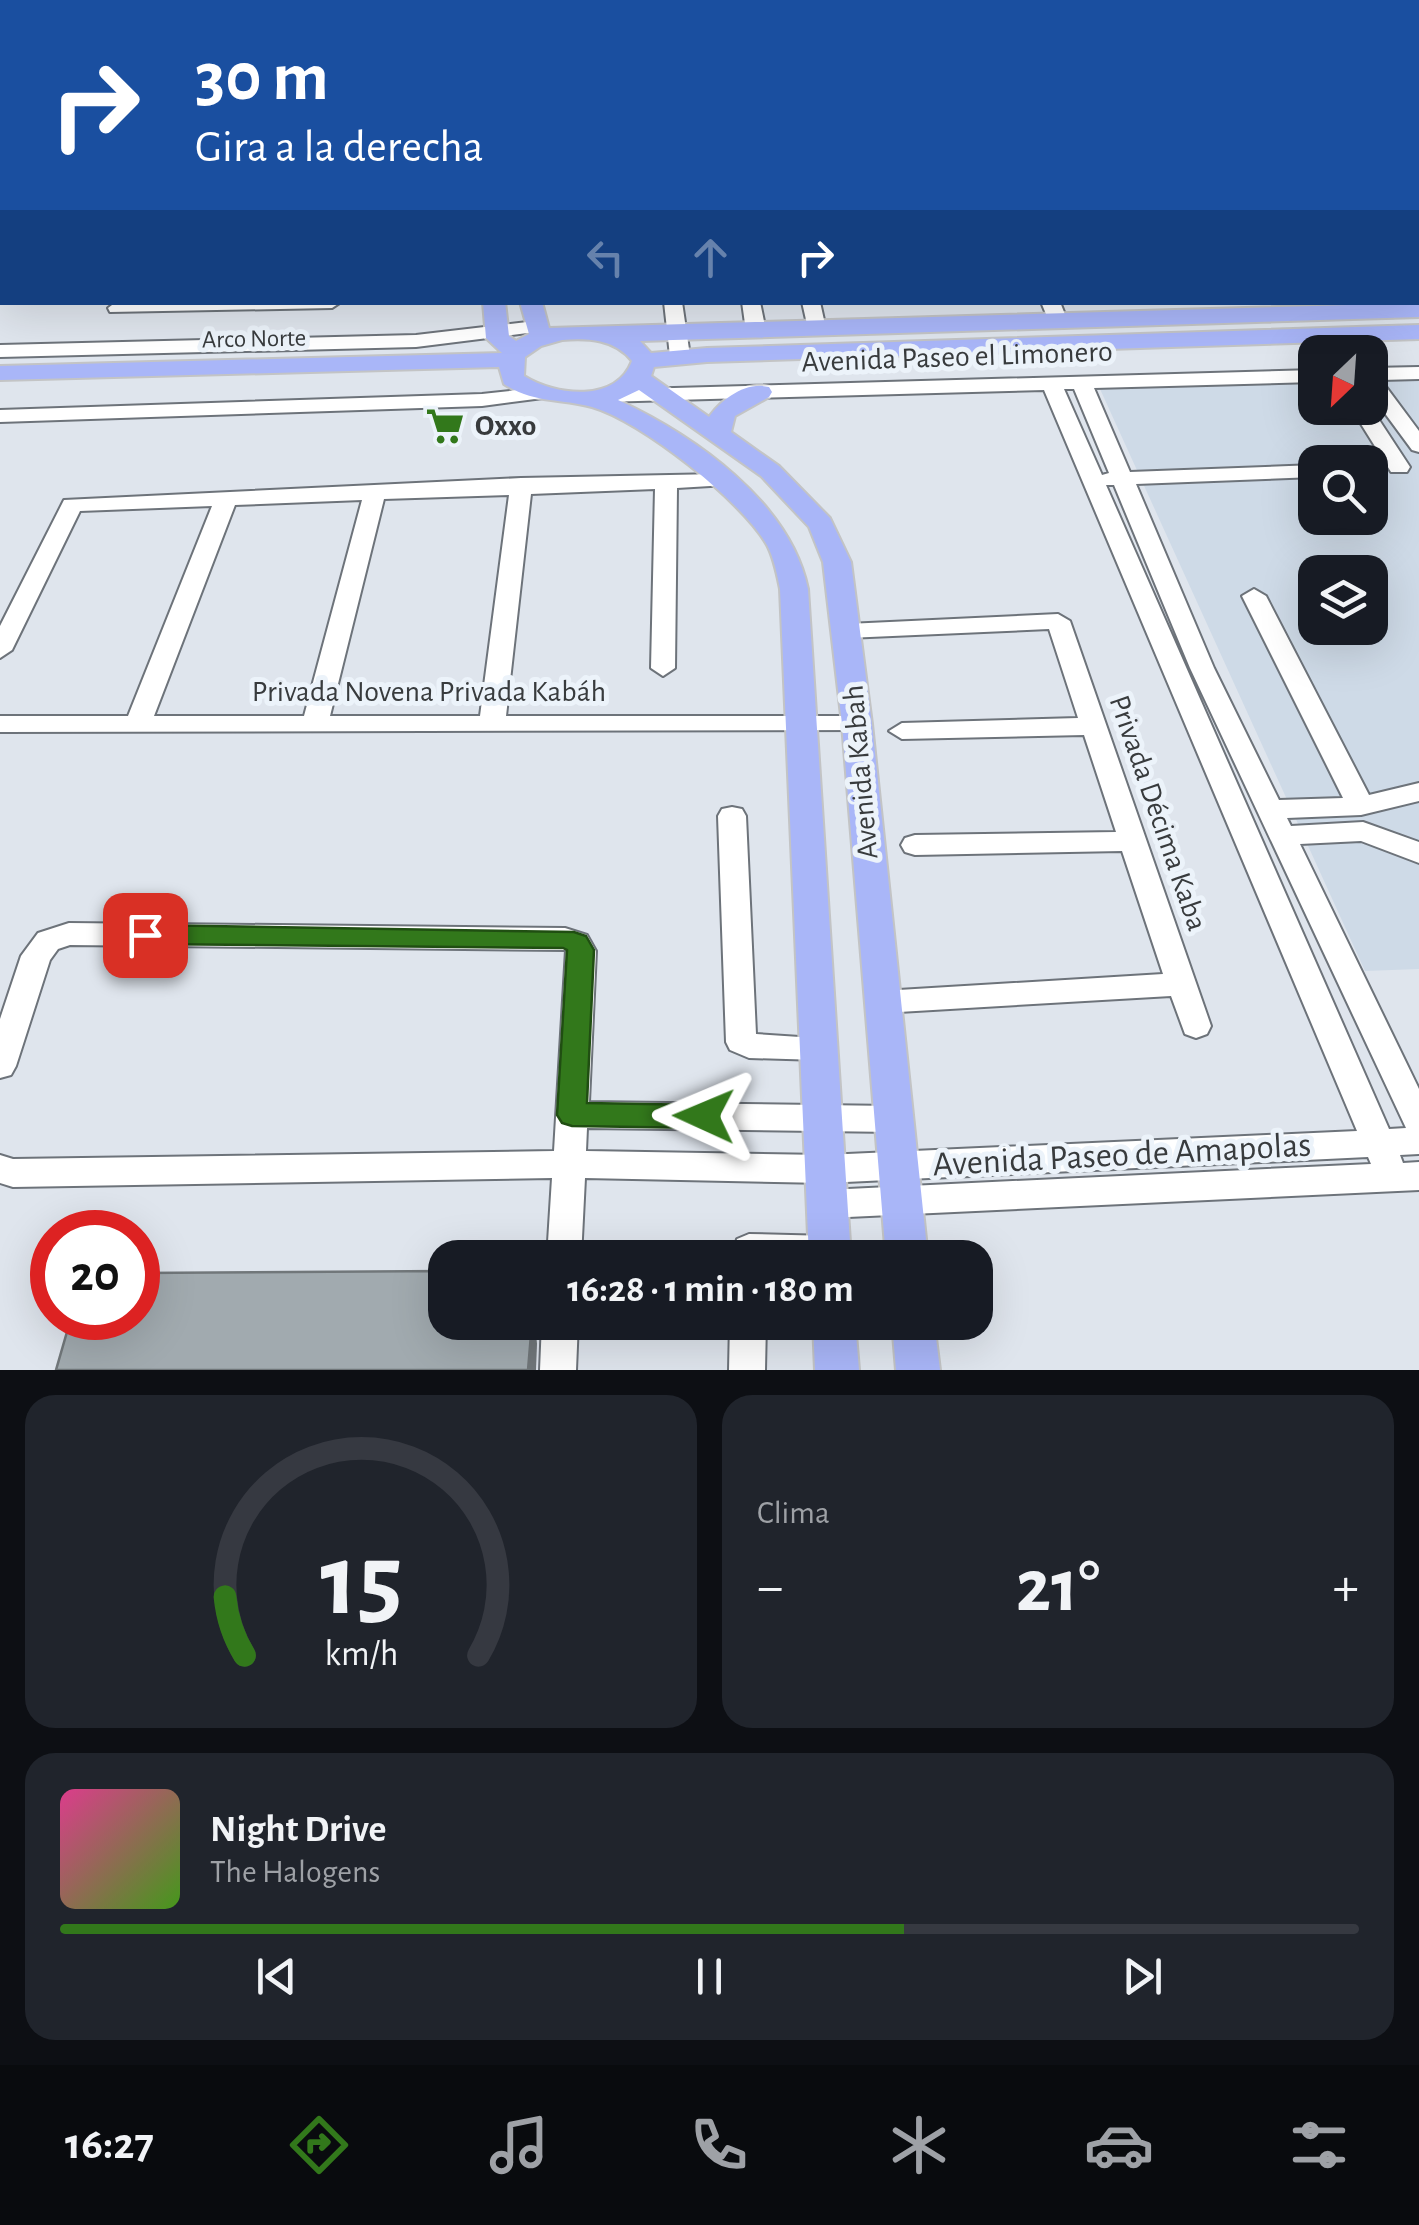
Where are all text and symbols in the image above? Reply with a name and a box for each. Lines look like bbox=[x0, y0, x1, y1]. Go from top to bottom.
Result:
icon: right bbox=[30, 40, 160, 170]
text: 30 m bbox=[195, 43, 329, 113]
text: Gira a la derecha bbox=[195, 125, 484, 170]
icon: left bbox=[578, 230, 633, 285]
icon: ahead bbox=[683, 230, 738, 285]
icon: right bbox=[788, 230, 843, 285]
street label: Arco Norte bbox=[202, 326, 306, 352]
north arrow bbox=[1298, 335, 1388, 425]
map controls bbox=[1298, 335, 1388, 645]
street label: Avenida Paseo el Limonero bbox=[801, 337, 1113, 377]
supermarket icon: Oxxo bbox=[424, 405, 466, 447]
place label: Oxxo bbox=[475, 411, 536, 441]
button: search bbox=[1298, 445, 1388, 535]
button: layers bbox=[1298, 555, 1388, 645]
street label: Privada Novena Privada Kabáh bbox=[252, 677, 606, 707]
street label: Avenida Kabah bbox=[838, 684, 884, 860]
street label: Privada Décima Kaba bbox=[1104, 692, 1212, 934]
pin bbox=[103, 893, 188, 978]
icon: arrive bbox=[118, 908, 173, 963]
position arrow bbox=[652, 1064, 756, 1168]
street label: Avenida Paseo de Amapolas bbox=[932, 1128, 1312, 1182]
speed limit sign: 20 bbox=[30, 1210, 160, 1340]
text: 16:28 · 1 min · 180 m bbox=[567, 1271, 854, 1309]
text: Clima bbox=[757, 1497, 830, 1529]
text: 15 bbox=[320, 1530, 402, 1634]
text: 21° bbox=[1016, 1550, 1100, 1625]
text: − bbox=[757, 1560, 783, 1615]
text: + bbox=[1333, 1560, 1359, 1615]
text: km/h bbox=[324, 1636, 398, 1672]
text: Night Drive bbox=[210, 1811, 386, 1849]
text: The Halogens bbox=[210, 1856, 380, 1888]
icon: previous bbox=[249, 1949, 304, 2004]
icon: pause bbox=[682, 1949, 737, 2004]
icon: next bbox=[1115, 1949, 1170, 2004]
icon: directions bbox=[284, 2110, 354, 2180]
icon: music bbox=[484, 2110, 554, 2180]
icon: phone bbox=[684, 2110, 754, 2180]
icon: climate bbox=[884, 2110, 954, 2180]
icon: car bbox=[1084, 2110, 1154, 2180]
icon: filters bbox=[1284, 2110, 1354, 2180]
text: 16:27 bbox=[65, 2122, 154, 2167]

